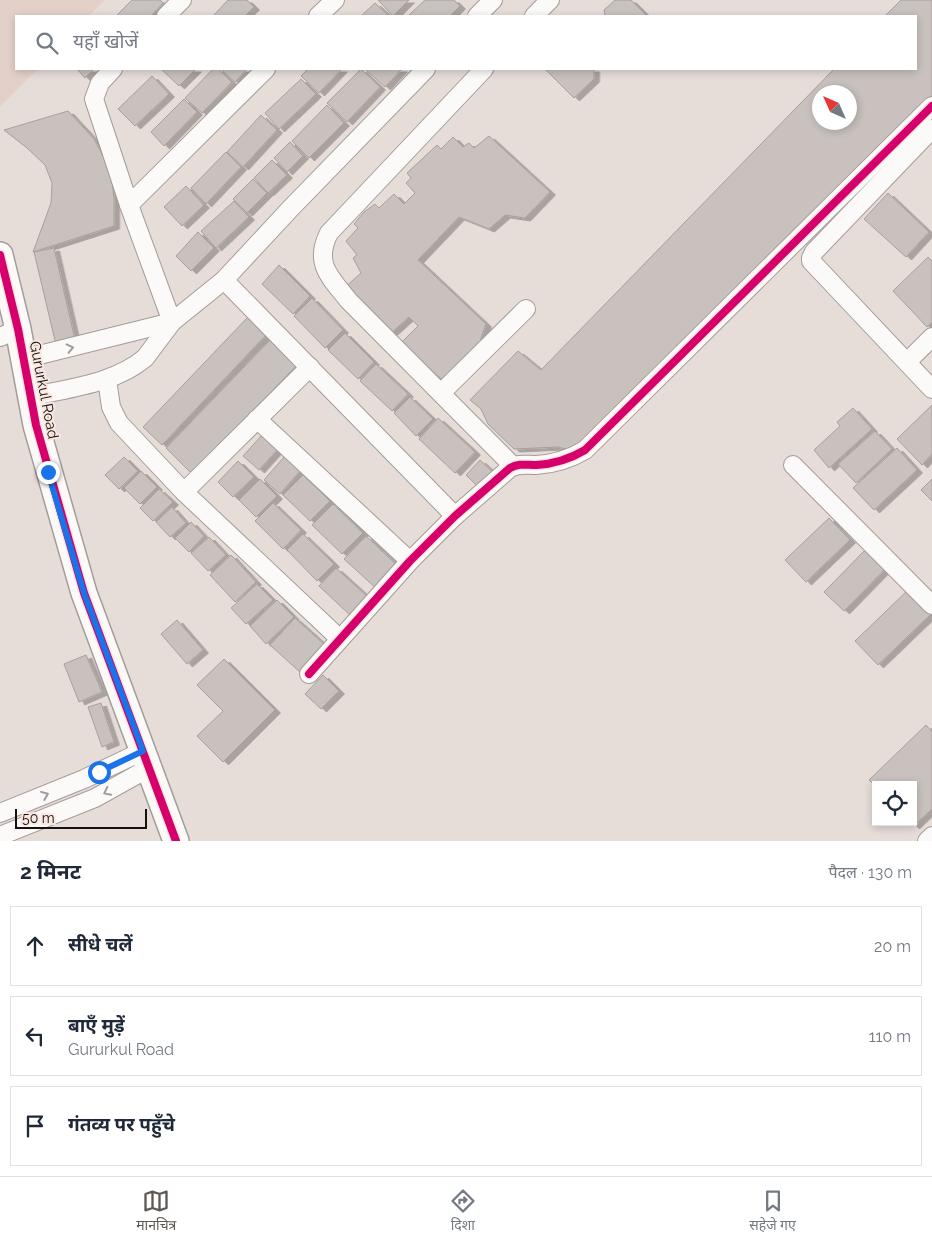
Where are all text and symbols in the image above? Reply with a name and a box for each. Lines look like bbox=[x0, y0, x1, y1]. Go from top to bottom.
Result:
search box bbox=[15, 15, 917, 70]
icon: search bbox=[33, 29, 61, 57]
text: यहाँ खोजें bbox=[73, 30, 138, 52]
north arrow bbox=[812, 85, 857, 130]
street label: Gururkul Road bbox=[26, 340, 62, 440]
one-way arrow bbox=[66, 343, 75, 354]
route end bbox=[37, 461, 60, 484]
route start bbox=[88, 761, 111, 784]
map controls bbox=[872, 781, 917, 826]
button: locate bbox=[872, 781, 917, 826]
one-way arrow bbox=[103, 786, 112, 796]
one-way arrow bbox=[40, 790, 49, 801]
scale bar bbox=[15, 806, 148, 829]
text: 50 m bbox=[22, 810, 55, 826]
text: 2 मिनट bbox=[20, 859, 81, 884]
text: पैदल · 130 m bbox=[828, 863, 912, 882]
icon: ahead bbox=[21, 932, 49, 960]
text: सीधे चलें bbox=[68, 933, 132, 955]
text: 20 m bbox=[874, 937, 911, 956]
text: बाएँ मुड़ें bbox=[68, 1014, 125, 1036]
icon: left bbox=[21, 1022, 49, 1050]
text: 110 m bbox=[869, 1027, 911, 1046]
text: Gururkul Road bbox=[68, 1040, 174, 1059]
icon: arrive bbox=[21, 1112, 49, 1140]
text: गंतव्य पर पहुँचे bbox=[68, 1113, 175, 1135]
tab: मानचित्र bbox=[136, 1187, 176, 1236]
tab: दिशा bbox=[449, 1187, 477, 1236]
tab: सहेजे गए bbox=[749, 1187, 796, 1236]

